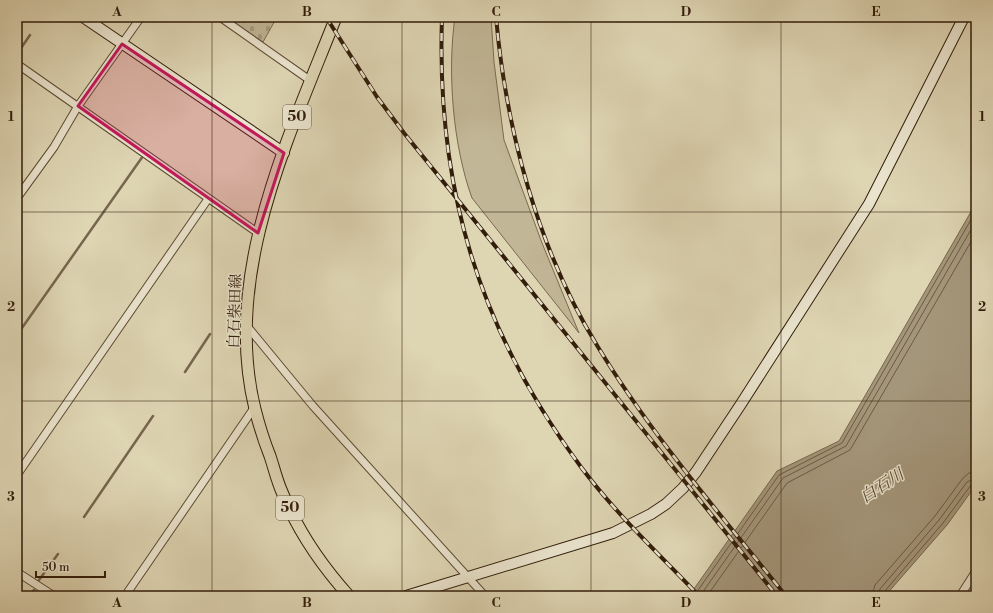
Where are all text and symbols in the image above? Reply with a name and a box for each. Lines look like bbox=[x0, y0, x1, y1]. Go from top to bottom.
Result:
text: A bbox=[111, 4, 122, 20]
text: B bbox=[302, 4, 312, 20]
text: C bbox=[491, 4, 501, 20]
text: D bbox=[681, 4, 691, 20]
text: E bbox=[871, 4, 881, 20]
road number: 50 bbox=[283, 105, 311, 129]
text: 1 bbox=[8, 109, 15, 125]
text: 1 bbox=[979, 109, 986, 125]
street label: 白石柴田線 bbox=[224, 273, 246, 349]
text: 2 bbox=[7, 299, 15, 315]
text: 2 bbox=[978, 299, 986, 315]
water label: 白石川 bbox=[856, 463, 909, 507]
text: 3 bbox=[7, 489, 15, 505]
text: 3 bbox=[978, 489, 986, 505]
road number: 50 bbox=[276, 496, 304, 520]
scale bar bbox=[36, 553, 105, 579]
text: 50 m bbox=[42, 560, 70, 575]
text: A bbox=[111, 595, 122, 611]
text: B bbox=[302, 595, 312, 611]
text: C bbox=[491, 595, 501, 611]
text: D bbox=[681, 595, 691, 611]
text: E bbox=[871, 595, 881, 611]

